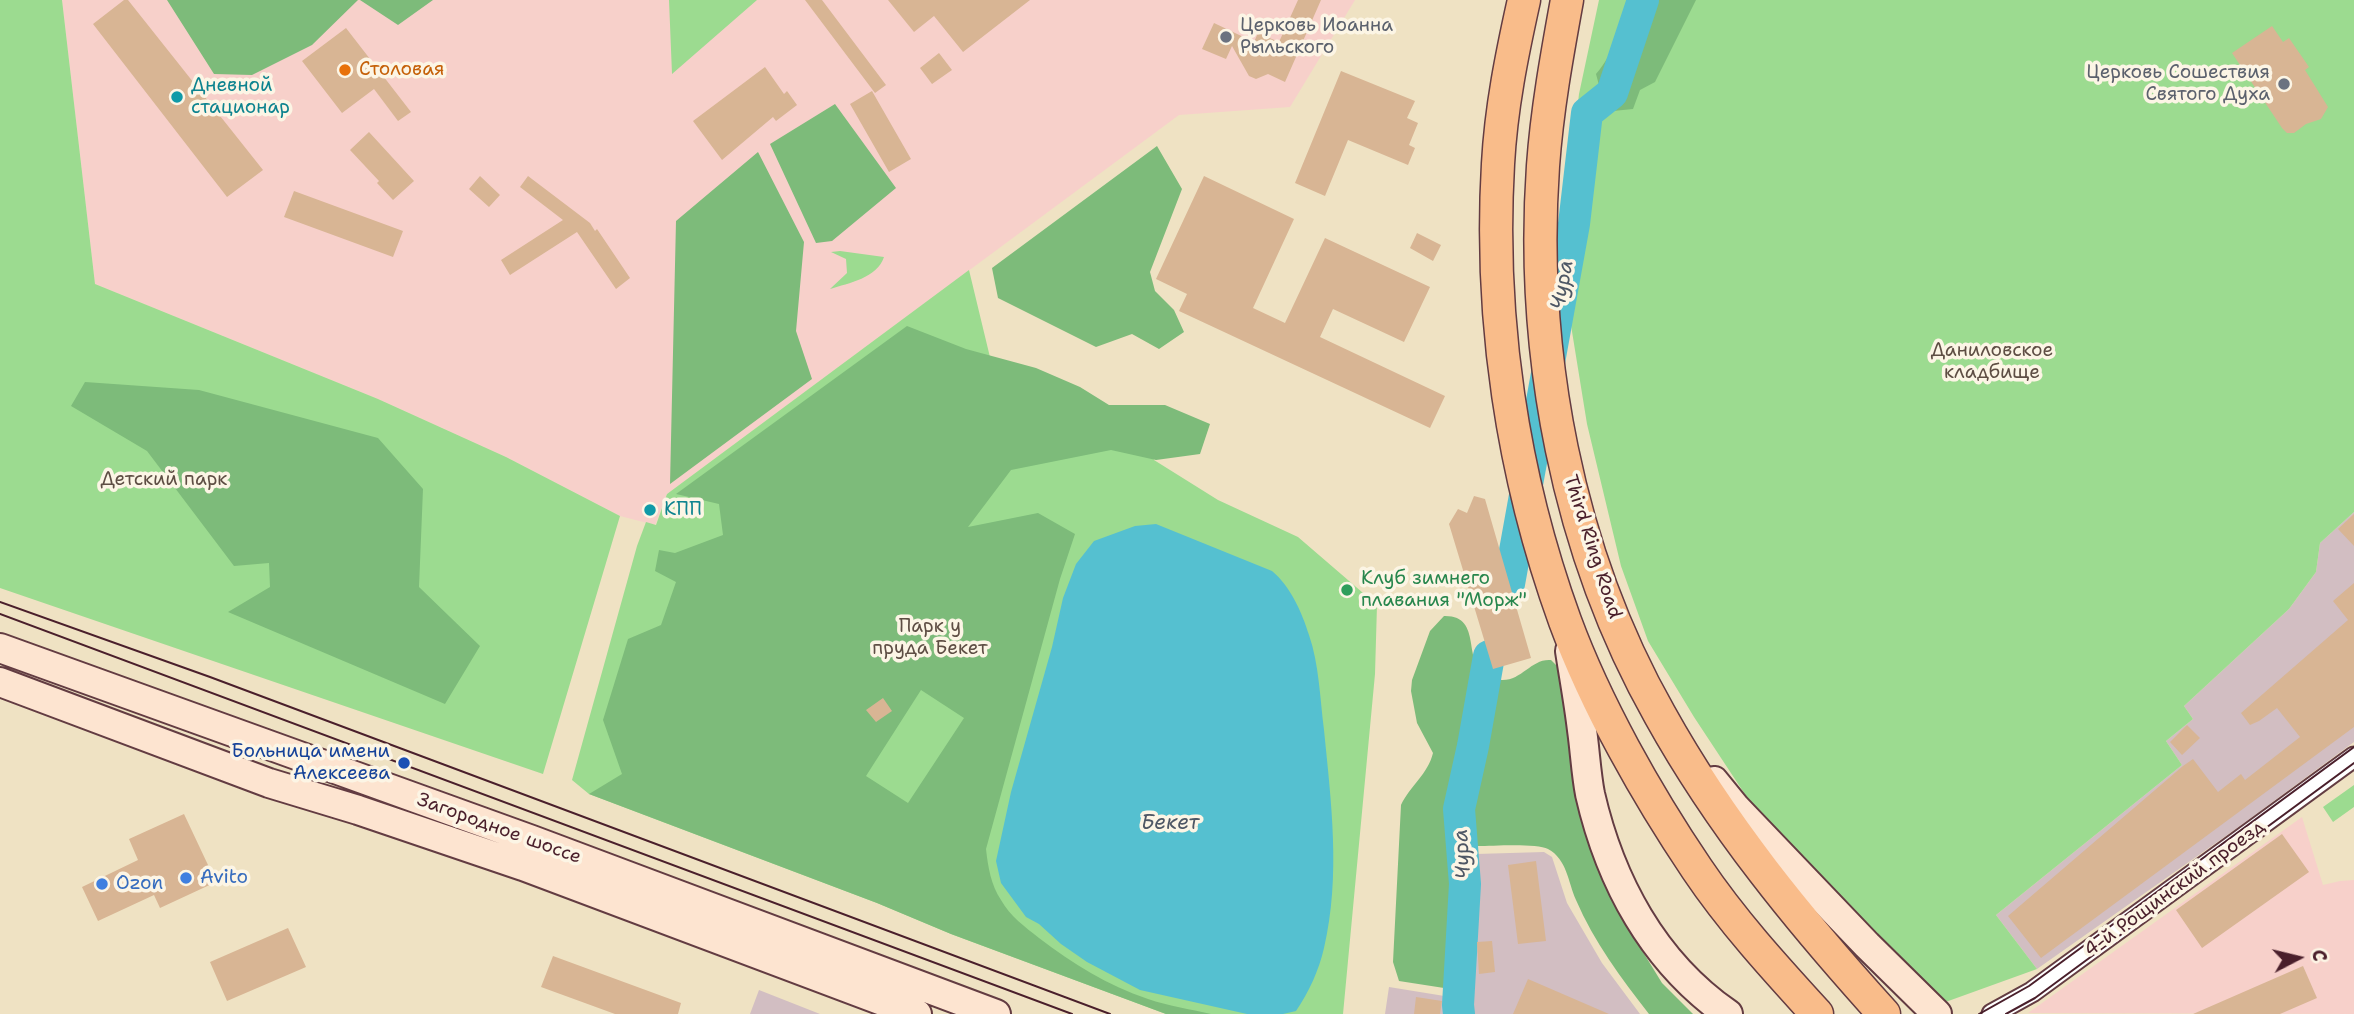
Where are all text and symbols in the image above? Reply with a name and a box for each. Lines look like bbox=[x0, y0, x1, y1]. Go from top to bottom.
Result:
place label: Церковь Иоанна Рыльского bbox=[1240, 15, 1393, 59]
marker: Церковь Иоанна Рыльского bbox=[1218, 29, 1234, 45]
place label: Столовая bbox=[359, 59, 444, 81]
marker: Столовая bbox=[337, 62, 353, 78]
place label: Церковь Сошествия Святого Духа bbox=[2086, 62, 2270, 106]
place label: Дневной стационар bbox=[191, 75, 290, 119]
marker: Церковь Сошествия Святого Духа bbox=[2276, 76, 2292, 92]
marker: Дневной стационар bbox=[169, 89, 185, 105]
water label: Чура bbox=[1546, 258, 1580, 312]
park label: Даниловское кладбище bbox=[1931, 340, 2053, 384]
park label: Детский парк bbox=[101, 469, 227, 491]
street label: Third Ring Road bbox=[1558, 472, 1626, 622]
place label: КПП bbox=[664, 499, 702, 521]
marker: КПП bbox=[642, 502, 658, 518]
place label: Клуб зимнего плавания "Морж" bbox=[1361, 568, 1527, 612]
marker: Клуб зимнего плавания "Морж" bbox=[1339, 582, 1355, 598]
park label: Парк у пруда Бекет bbox=[872, 616, 988, 660]
place label: Больница имени Алексеева bbox=[231, 741, 390, 785]
marker: Больница имени Алексеева bbox=[396, 755, 412, 771]
street label: Загородное шоссе bbox=[414, 789, 584, 869]
water label: Бекет bbox=[1141, 811, 1199, 837]
street label: 4-й Рощинский проезд bbox=[2080, 816, 2270, 962]
water label: Чура bbox=[1449, 828, 1477, 880]
place label: Avito bbox=[200, 867, 248, 889]
marker: Avito bbox=[178, 870, 194, 886]
place label: Ozon bbox=[116, 873, 163, 895]
marker: Ozon bbox=[94, 876, 110, 892]
north arrow bbox=[2263, 923, 2333, 993]
text: С bbox=[2306, 948, 2332, 963]

